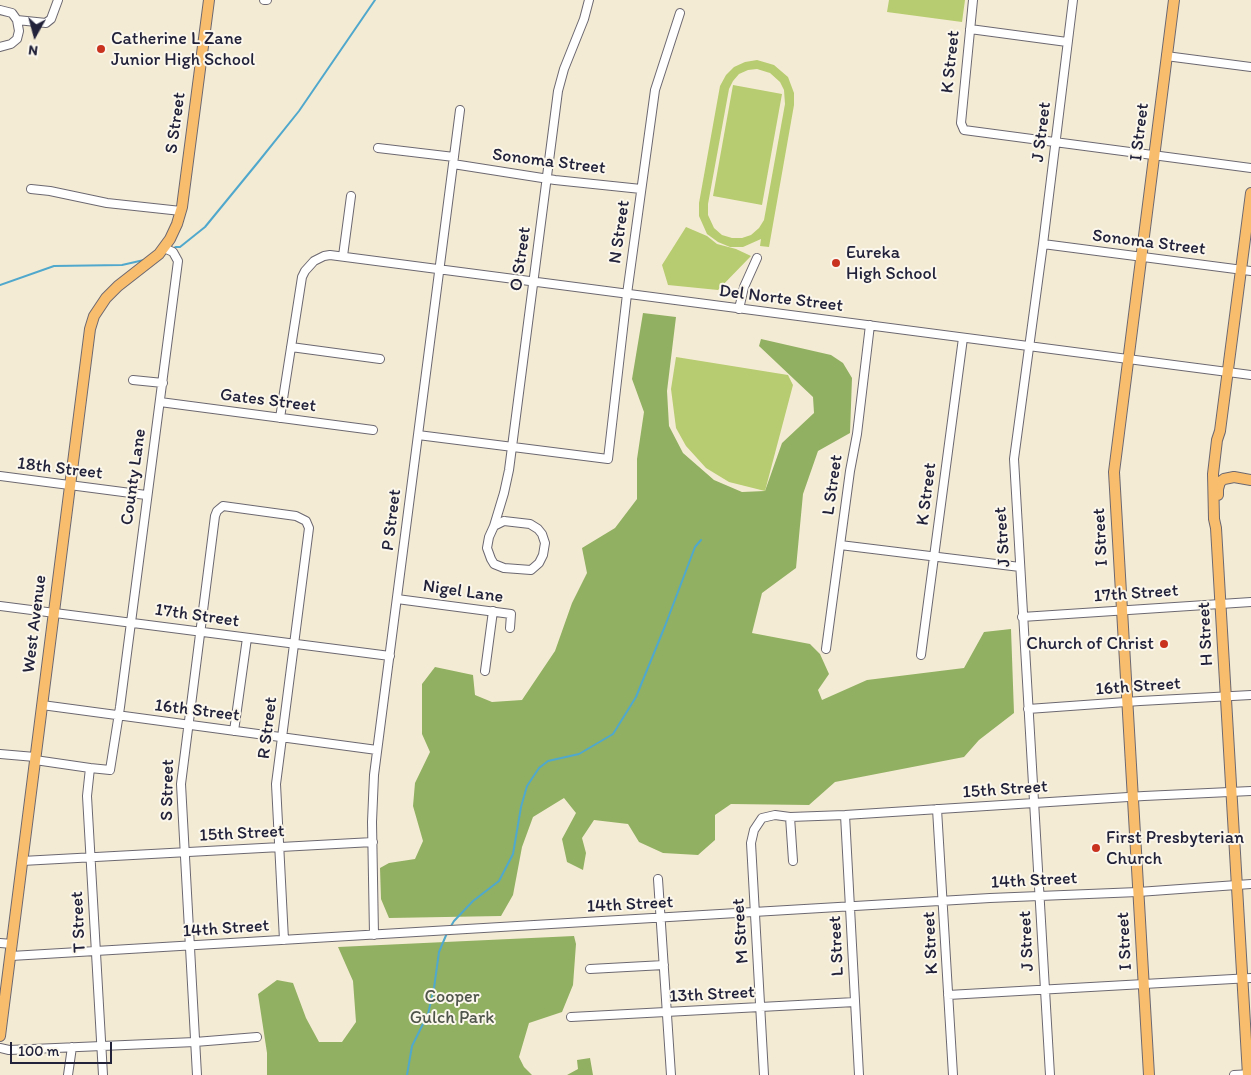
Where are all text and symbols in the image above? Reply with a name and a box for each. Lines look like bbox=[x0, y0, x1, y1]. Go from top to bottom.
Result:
north arrow bbox=[10, 10, 60, 60]
place label: Catherine L Zane Junior High School bbox=[111, 28, 255, 70]
street label: K Street bbox=[937, 29, 965, 95]
text: N bbox=[27, 41, 39, 59]
marker: Catherine L Zane Junior High School bbox=[95, 43, 107, 55]
street label: S Street bbox=[161, 91, 191, 155]
street label: J Street bbox=[1028, 101, 1056, 163]
street label: I Street bbox=[1126, 102, 1154, 162]
street label: Sonoma Street bbox=[491, 144, 607, 180]
street label: N Street bbox=[605, 199, 635, 265]
street label: O Street bbox=[506, 225, 536, 293]
street label: Sonoma Street bbox=[1091, 225, 1207, 261]
place label: Eureka High School bbox=[846, 242, 937, 284]
marker: Eureka High School bbox=[830, 257, 842, 269]
street label: Del Norte Street bbox=[718, 281, 844, 317]
street label: Gates Street bbox=[219, 384, 317, 418]
street label: County Lane bbox=[117, 427, 151, 527]
street label: 18th Street bbox=[16, 453, 104, 485]
street label: L Street bbox=[818, 453, 848, 517]
street label: K Street bbox=[912, 461, 942, 527]
street label: P Street bbox=[378, 488, 406, 552]
street label: J Street bbox=[990, 506, 1016, 568]
street label: I Street bbox=[1089, 507, 1113, 567]
street label: West Avenue bbox=[18, 574, 52, 674]
street label: Nigel Lane bbox=[421, 576, 505, 608]
street label: 17th Street bbox=[1093, 580, 1179, 608]
street label: 17th Street bbox=[153, 599, 241, 633]
street label: H Street bbox=[1194, 601, 1218, 667]
place label: Church of Christ bbox=[1026, 633, 1154, 655]
marker: Church of Christ bbox=[1158, 638, 1170, 650]
street label: 16th Street bbox=[1095, 673, 1181, 701]
street label: 16th Street bbox=[153, 695, 241, 727]
street label: R Street bbox=[253, 696, 283, 760]
street label: S Street bbox=[157, 759, 179, 821]
street label: 15th Street bbox=[962, 776, 1048, 804]
street label: 15th Street bbox=[199, 821, 285, 847]
place label: First Presbyterian Church bbox=[1106, 827, 1244, 870]
marker: First Presbyterian Church bbox=[1090, 842, 1102, 854]
street label: 14th Street bbox=[990, 868, 1078, 894]
street label: T Street bbox=[67, 891, 91, 953]
street label: 14th Street bbox=[586, 892, 674, 918]
street label: M Street bbox=[728, 897, 754, 965]
street label: J Street bbox=[1015, 910, 1039, 972]
street label: K Street bbox=[919, 911, 943, 975]
street label: I Street bbox=[1113, 911, 1137, 971]
street label: 14th Street bbox=[182, 915, 270, 943]
street label: L Street bbox=[825, 915, 849, 977]
street label: 13th Street bbox=[669, 982, 755, 1008]
park label: Cooper Gulch Park bbox=[410, 986, 494, 1028]
scale bar bbox=[12, 1032, 115, 1064]
text: 100 m bbox=[18, 1042, 59, 1060]

